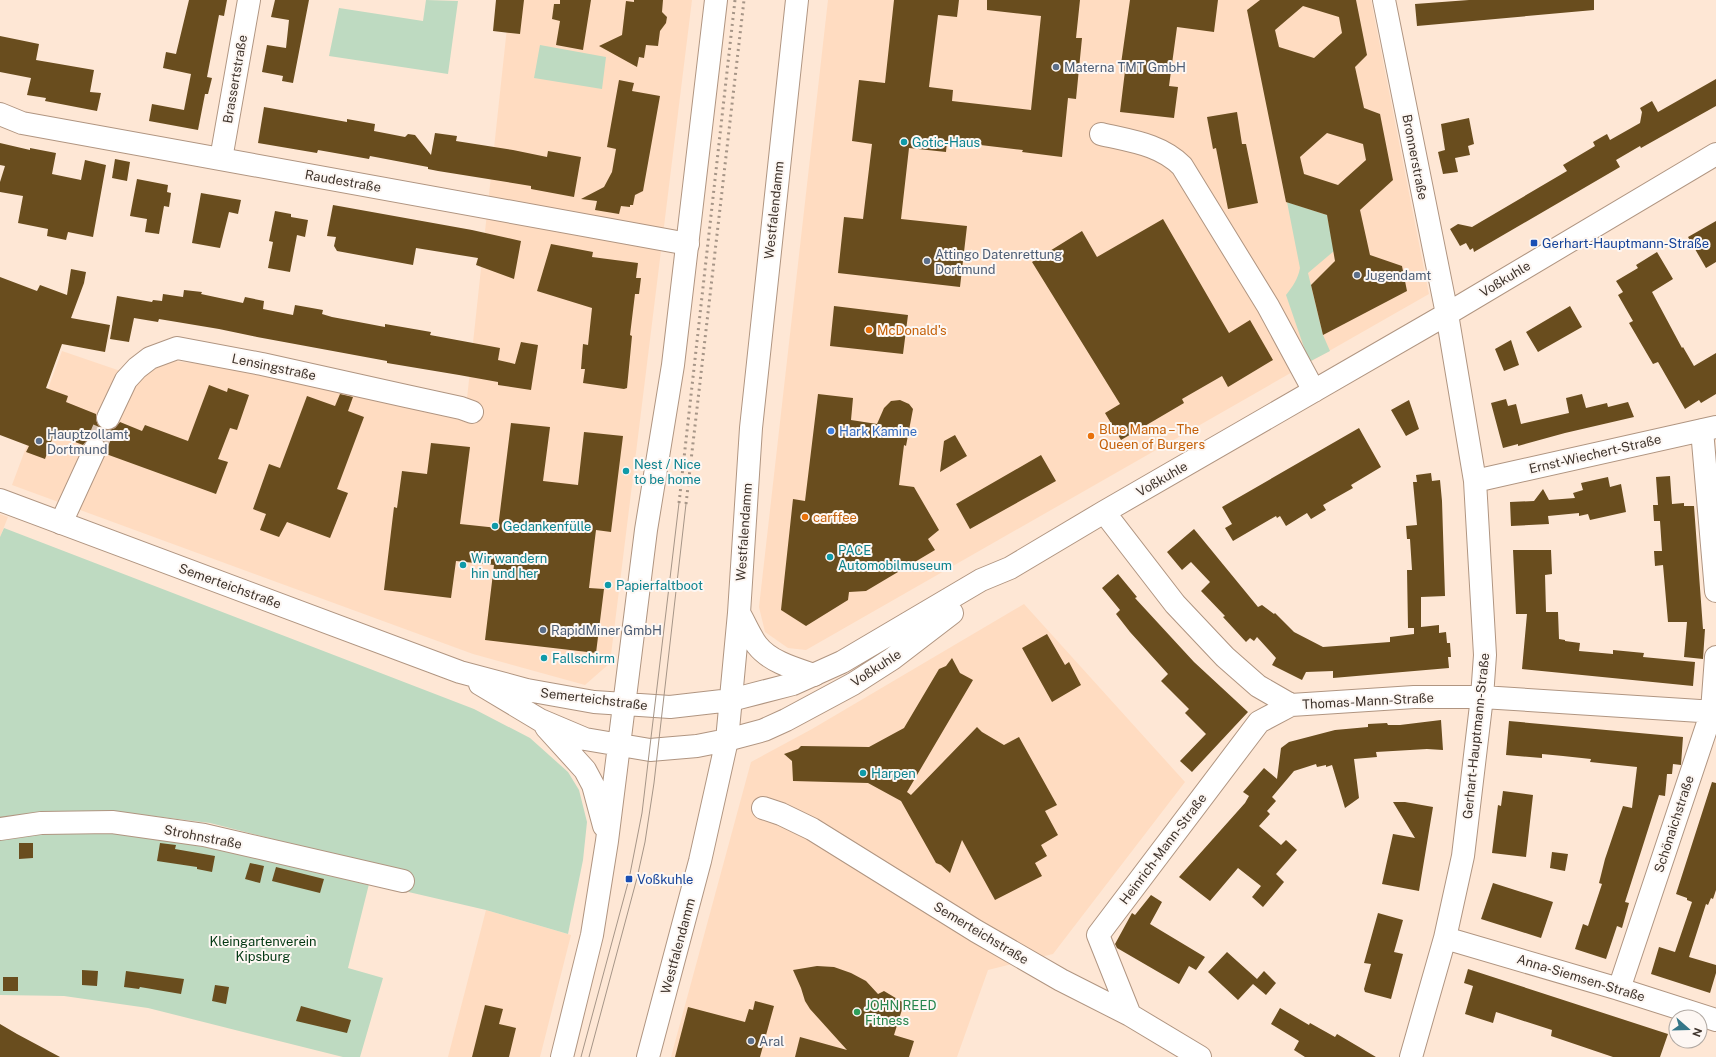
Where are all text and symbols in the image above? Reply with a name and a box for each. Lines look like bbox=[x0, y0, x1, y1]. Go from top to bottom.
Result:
street label: Brassertstraße bbox=[220, 34, 250, 124]
place label: Materna TMT GmbH bbox=[1064, 60, 1186, 75]
marker: Materna TMT GmbH bbox=[1051, 62, 1061, 72]
street label: Bronnerstraße bbox=[1399, 113, 1431, 201]
place label: Gotic-Haus bbox=[912, 135, 980, 150]
marker: Gotic-Haus bbox=[899, 137, 909, 147]
street label: Westfalendamm bbox=[761, 160, 787, 260]
street label: Raudestraße bbox=[304, 167, 382, 195]
place label: Gerhart-Hauptmann-Straße bbox=[1542, 236, 1709, 251]
marker: Gerhart-Hauptmann-Straße bbox=[1529, 238, 1539, 248]
place label: Attingo Datenrettung Dortmund bbox=[935, 247, 1062, 277]
marker: Attingo Datenrettung Dortmund bbox=[922, 256, 932, 266]
street label: Voßkuhle bbox=[1477, 258, 1533, 300]
place label: Jugendamt bbox=[1365, 268, 1431, 283]
marker: Jugendamt bbox=[1352, 270, 1362, 280]
place label: McDonald's bbox=[877, 323, 947, 338]
marker: McDonald's bbox=[864, 325, 874, 335]
street label: Lensingstraße bbox=[230, 351, 318, 383]
place label: Blue Mama – The Queen of Burgers bbox=[1099, 422, 1205, 452]
place label: Hark Kamine bbox=[839, 424, 917, 439]
marker: Hark Kamine bbox=[826, 426, 836, 436]
place label: Hauptzollamt Dortmund bbox=[47, 427, 129, 457]
marker: Blue Mama – The Queen of Burgers bbox=[1086, 431, 1096, 441]
street label: Ernst-Wiechert-Straße bbox=[1527, 431, 1663, 477]
marker: Hauptzollamt Dortmund bbox=[34, 436, 44, 446]
place label: Nest / Nice to be home bbox=[634, 457, 701, 487]
street label: Voßkuhle bbox=[1134, 458, 1190, 500]
marker: Nest / Nice to be home bbox=[621, 466, 631, 476]
street label: Westfalendamm bbox=[733, 482, 755, 582]
place label: carffee bbox=[813, 510, 857, 525]
marker: carffee bbox=[800, 512, 810, 522]
place label: Gedankenfülle bbox=[503, 519, 592, 534]
marker: Gedankenfülle bbox=[490, 521, 500, 531]
place label: PACE Automobilmuseum bbox=[838, 543, 952, 573]
place label: Wir wandern hin und her bbox=[471, 551, 547, 581]
marker: PACE Automobilmuseum bbox=[825, 552, 835, 562]
street label: Semerteichstraße bbox=[177, 560, 283, 612]
marker: Wir wandern hin und her bbox=[458, 560, 468, 570]
place label: Papierfaltboot bbox=[616, 578, 703, 593]
marker: Papierfaltboot bbox=[603, 580, 613, 590]
place label: RapidMiner GmbH bbox=[551, 623, 662, 638]
marker: RapidMiner GmbH bbox=[538, 625, 548, 635]
street label: Voßkuhle bbox=[848, 646, 904, 690]
place label: Fallschirm bbox=[552, 651, 615, 666]
street label: Gerhart-Hauptmann-Straße bbox=[1460, 652, 1492, 820]
marker: Fallschirm bbox=[539, 653, 549, 663]
street label: Semerteichstraße bbox=[539, 685, 649, 713]
street label: Thomas-Mann-Straße bbox=[1302, 690, 1434, 712]
place label: Harpen bbox=[871, 766, 916, 781]
marker: Harpen bbox=[858, 768, 868, 778]
street label: Schönaichstraße bbox=[1651, 773, 1697, 875]
street label: Heinrich-Mann-Straße bbox=[1117, 791, 1209, 907]
street label: Strohnstraße bbox=[163, 822, 243, 852]
place label: Voßkuhle bbox=[637, 872, 693, 887]
marker: Voßkuhle bbox=[624, 874, 634, 884]
street label: Westfalendamm bbox=[658, 897, 698, 995]
street label: Semerteichstraße bbox=[931, 899, 1031, 967]
park label: Kleingartenverein Kipsburg bbox=[209, 934, 317, 964]
street label: Anna-Siemsen-Straße bbox=[1515, 951, 1647, 1005]
place label: JOHN REED Fitness bbox=[865, 998, 937, 1028]
marker: JOHN REED Fitness bbox=[852, 1007, 862, 1017]
north arrow bbox=[1668, 1009, 1708, 1049]
text: N bbox=[1690, 1026, 1705, 1039]
place label: Aral bbox=[759, 1034, 784, 1049]
marker: Aral bbox=[746, 1036, 756, 1046]

